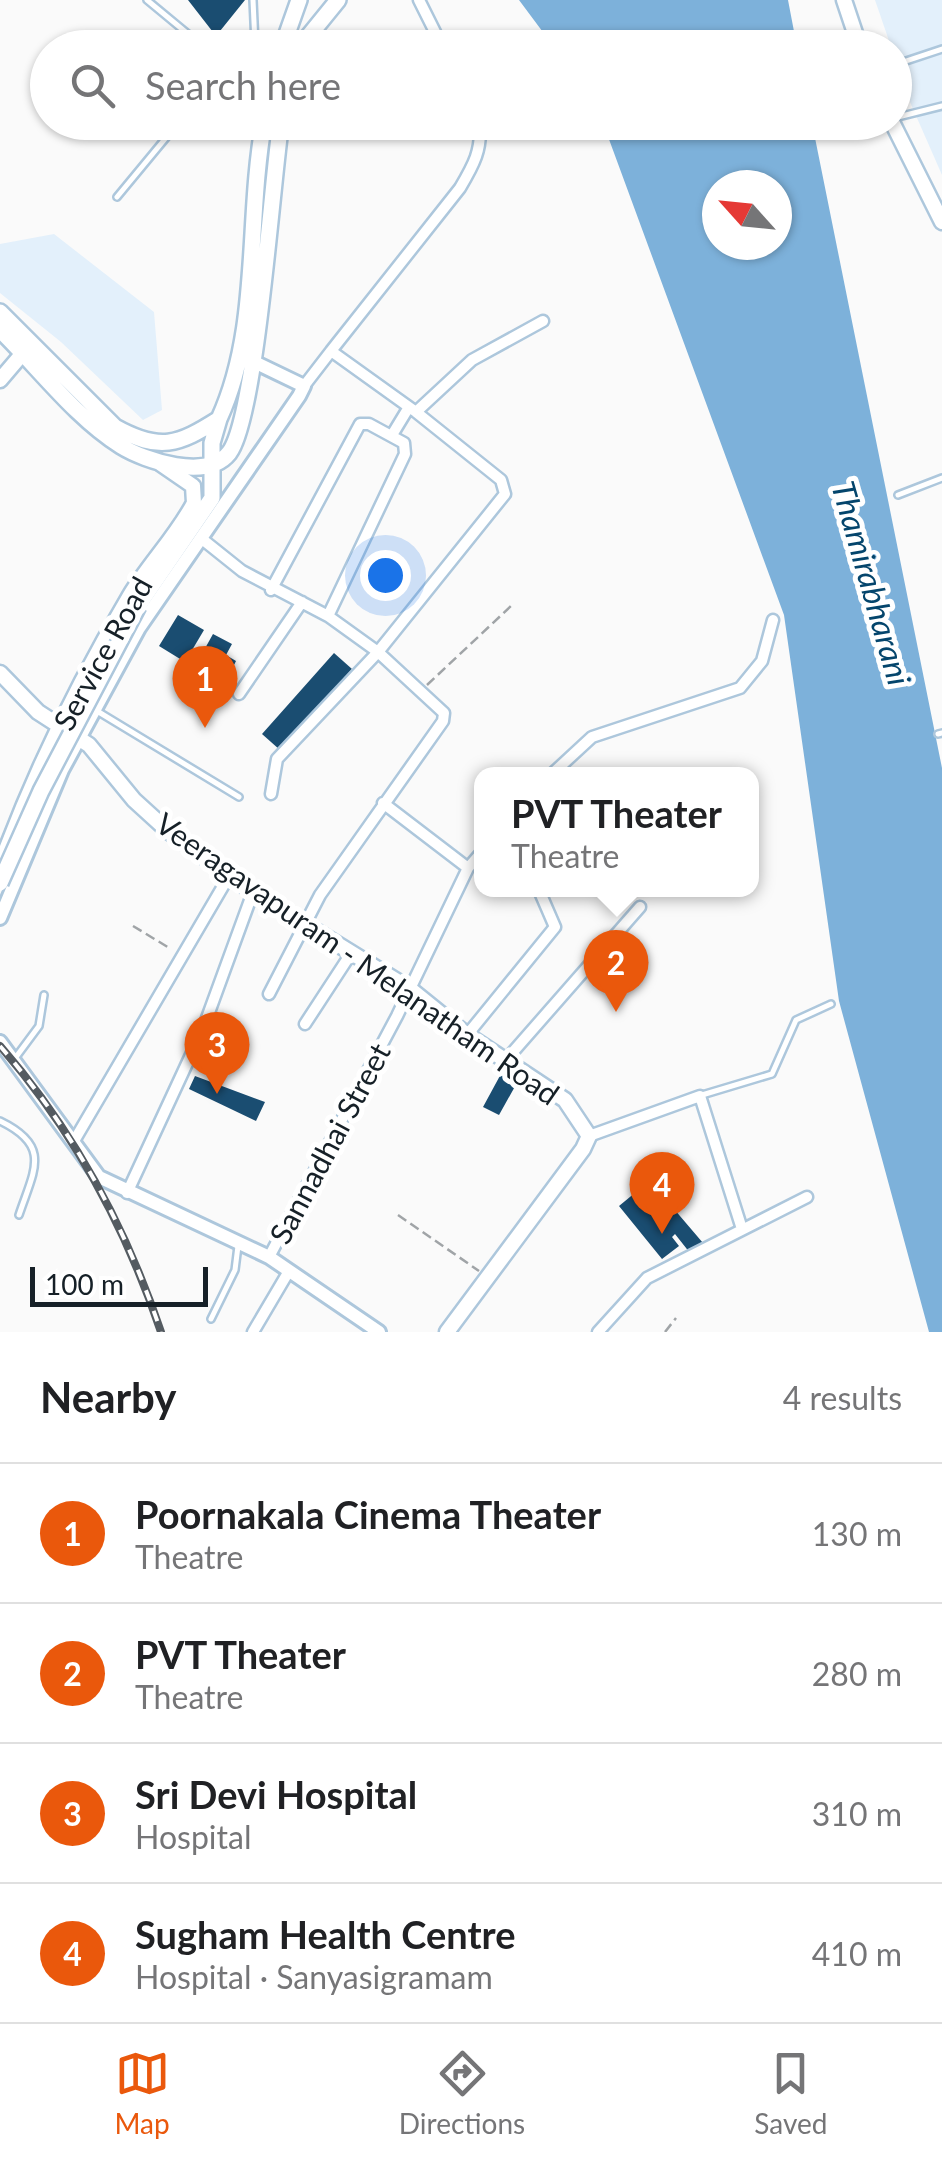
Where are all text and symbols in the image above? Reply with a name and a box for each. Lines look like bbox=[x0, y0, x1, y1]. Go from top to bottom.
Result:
search box bbox=[30, 30, 912, 140]
icon: search bbox=[65, 58, 120, 113]
text: Search here bbox=[145, 62, 341, 108]
north arrow bbox=[702, 170, 792, 260]
water label: Thamirabharani bbox=[824, 476, 920, 690]
your location bbox=[360, 550, 411, 601]
street label: Service Road bbox=[45, 570, 159, 736]
pin: 1 bbox=[172, 646, 238, 728]
popup bbox=[474, 767, 759, 897]
text: PVT Theater bbox=[511, 790, 722, 836]
street label: Veeragavapuram - Melanatham Road bbox=[149, 804, 567, 1112]
text: Theatre bbox=[511, 836, 620, 875]
pin: 2 bbox=[584, 930, 648, 1012]
pin: 3 bbox=[184, 1012, 250, 1094]
street label: Sannadhai Street bbox=[261, 1036, 397, 1249]
pin: 4 bbox=[630, 1152, 694, 1234]
scale bar bbox=[30, 1262, 208, 1306]
text: 100 m bbox=[45, 1267, 124, 1301]
text: Nearby bbox=[40, 1372, 177, 1422]
text: 4 results bbox=[783, 1378, 902, 1417]
text: Poornakala Cinema Theater bbox=[135, 1491, 601, 1537]
text: 1 bbox=[63, 1514, 82, 1553]
text: 130 m bbox=[812, 1514, 902, 1553]
text: Theatre bbox=[135, 1537, 243, 1576]
text: PVT Theater bbox=[135, 1631, 346, 1677]
text: 2 bbox=[63, 1654, 82, 1693]
text: 280 m bbox=[812, 1654, 902, 1693]
text: Theatre bbox=[135, 1677, 243, 1716]
text: Sri Devi Hospital bbox=[135, 1771, 417, 1817]
text: 3 bbox=[63, 1794, 82, 1833]
text: 310 m bbox=[812, 1794, 902, 1833]
text: Hospital bbox=[135, 1817, 251, 1856]
text: Sugham Health Centre bbox=[135, 1911, 516, 1957]
text: 4 bbox=[63, 1934, 82, 1973]
text: 410 m bbox=[812, 1934, 902, 1973]
text: Hospital · Sanyasigramam bbox=[135, 1957, 493, 1996]
tab: Map bbox=[115, 2046, 170, 2140]
tab: Directions bbox=[399, 2046, 525, 2140]
tab: Saved bbox=[754, 2046, 827, 2140]

